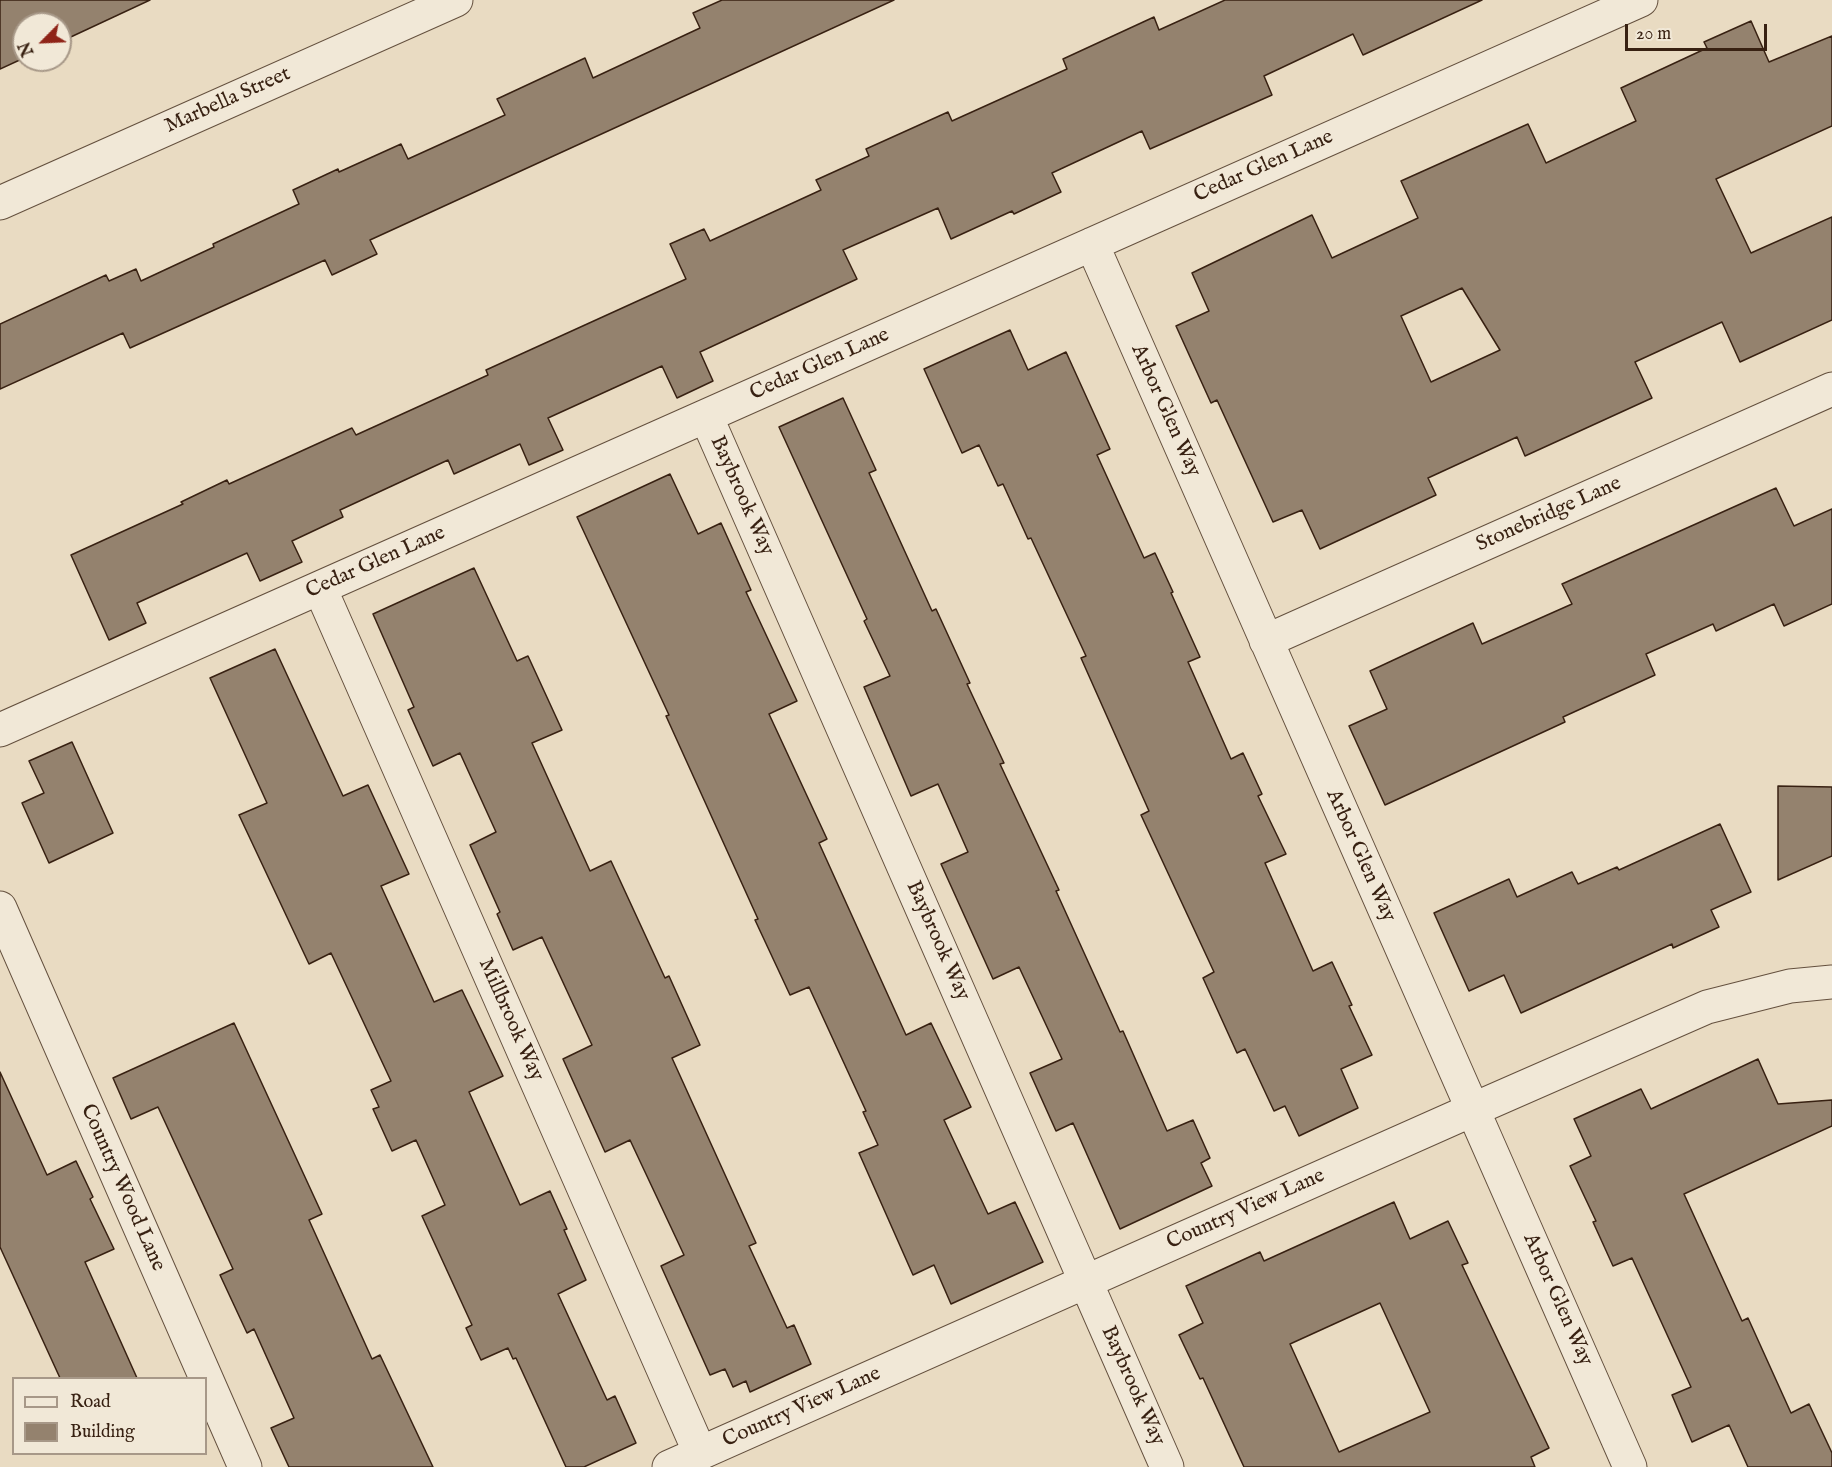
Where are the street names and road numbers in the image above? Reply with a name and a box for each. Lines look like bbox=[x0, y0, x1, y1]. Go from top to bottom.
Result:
street label: Marbella Street bbox=[161, 62, 295, 140]
street label: Cedar Glen Lane bbox=[1190, 125, 1338, 209]
street label: Cedar Glen Lane bbox=[746, 323, 894, 407]
street label: Arbor Glen Way bbox=[1125, 341, 1205, 481]
street label: Baybrook Way bbox=[703, 432, 779, 560]
street label: Stonebridge Lane bbox=[1473, 472, 1625, 558]
street label: Cedar Glen Lane bbox=[302, 521, 450, 605]
street label: Arbor Glen Way bbox=[1320, 786, 1400, 926]
street label: Baybrook Way bbox=[899, 877, 975, 1005]
street label: Millbrook Way bbox=[472, 955, 548, 1085]
street label: Country Wood Lane bbox=[74, 1101, 170, 1275]
street label: Country View Lane bbox=[1163, 1164, 1329, 1256]
street label: Arbor Glen Way bbox=[1517, 1230, 1597, 1370]
street label: Baybrook Way bbox=[1094, 1322, 1170, 1450]
street label: Country View Lane bbox=[719, 1362, 885, 1454]

